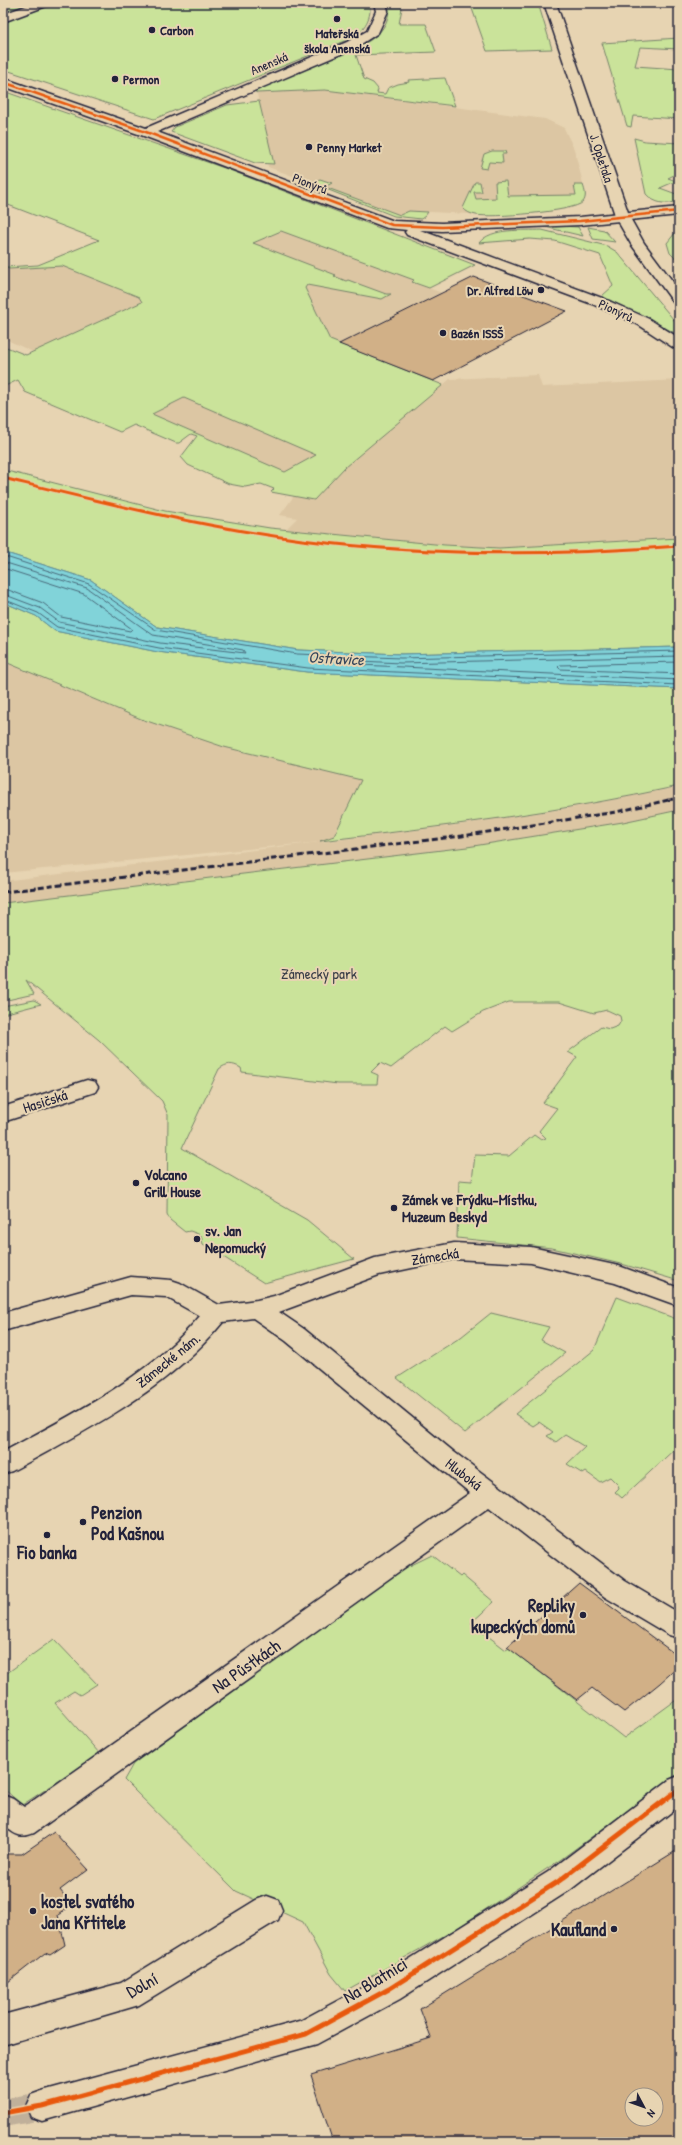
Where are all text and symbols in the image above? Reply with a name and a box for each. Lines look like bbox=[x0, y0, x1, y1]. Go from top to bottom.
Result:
marker: Mateřská škola Anenská bbox=[332, 14, 342, 24]
place label: Carbon bbox=[160, 21, 194, 39]
place label: Mateřská škola Anenská bbox=[304, 24, 371, 57]
marker: Carbon bbox=[147, 25, 157, 35]
street label: Anenská bbox=[248, 47, 290, 79]
place label: Permon bbox=[123, 70, 160, 88]
marker: Permon bbox=[110, 74, 120, 84]
street label: J. Opletala bbox=[586, 131, 618, 185]
place label: Penny Market bbox=[317, 138, 382, 157]
marker: Penny Market bbox=[304, 142, 314, 152]
street label: Pionýrů bbox=[290, 168, 330, 198]
place label: Dr. Alfred Löw bbox=[467, 281, 533, 299]
marker: Dr. Alfred Löw bbox=[536, 285, 546, 295]
street label: Pionýrů bbox=[596, 294, 636, 326]
place label: Bazén ISSŠ bbox=[451, 324, 503, 342]
marker: Bazén ISSŠ bbox=[438, 328, 448, 338]
water label: Ostravice bbox=[308, 646, 365, 670]
park label: Zámecký park bbox=[281, 963, 357, 984]
street label: Hasičská bbox=[20, 1084, 70, 1118]
place label: Volcano Grill House bbox=[144, 1164, 201, 1202]
marker: Volcano Grill House bbox=[131, 1178, 141, 1188]
place label: Zámek ve Frýdku-Místku, Muzeum Beskyd bbox=[402, 1189, 537, 1228]
marker: Zámek ve Frýdku-Místku, Muzeum Beskyd bbox=[389, 1203, 399, 1213]
place label: sv. Jan Nepomucký bbox=[205, 1220, 267, 1259]
marker: sv. Jan Nepomucký bbox=[192, 1234, 202, 1244]
street label: Zámecká bbox=[410, 1242, 460, 1270]
street label: Zámecké nám. bbox=[131, 1328, 205, 1392]
street label: Hluboká bbox=[441, 1453, 487, 1495]
place label: Penzion Pod Kašnou bbox=[91, 1500, 165, 1546]
marker: Penzion Pod Kašnou bbox=[78, 1517, 88, 1527]
marker: Fio banka bbox=[42, 1530, 52, 1540]
place label: Fio banka bbox=[16, 1540, 78, 1565]
place label: Repliky kupeckých domů bbox=[471, 1593, 576, 1640]
marker: Repliky kupeckých domů bbox=[578, 1610, 588, 1620]
street label: Na Půstkách bbox=[207, 1633, 286, 1699]
place label: kostel svatého Jana Křtitele bbox=[41, 1889, 135, 1935]
marker: kostel svatého Jana Křtitele bbox=[28, 1906, 38, 1916]
place label: Kaufland bbox=[551, 1917, 606, 1942]
marker: Kaufland bbox=[609, 1924, 619, 1934]
street label: Na Blatnici bbox=[338, 1951, 412, 2009]
street label: Dolní bbox=[122, 1966, 162, 2004]
north arrow bbox=[624, 2087, 664, 2127]
text: N bbox=[644, 2107, 659, 2120]

